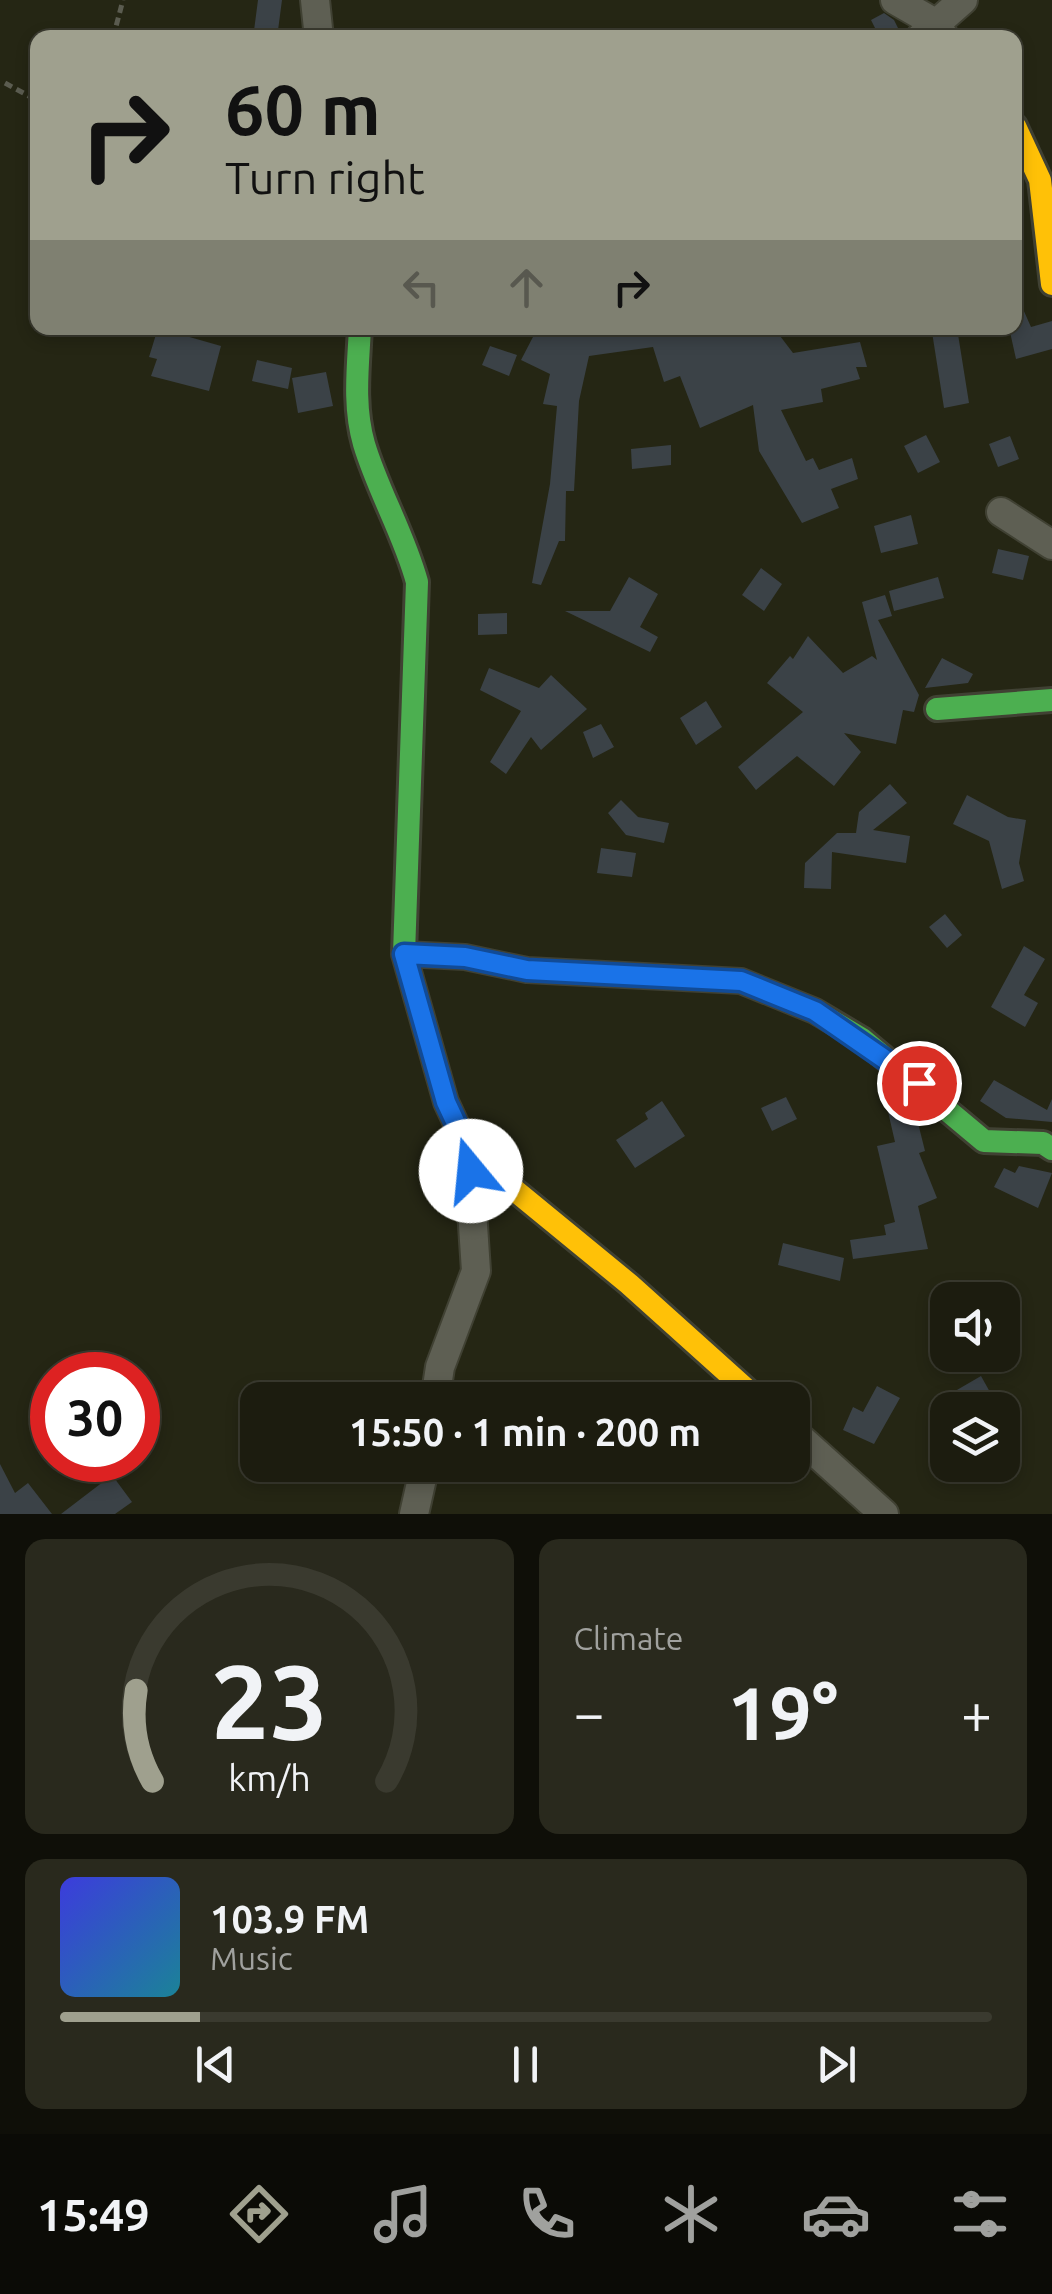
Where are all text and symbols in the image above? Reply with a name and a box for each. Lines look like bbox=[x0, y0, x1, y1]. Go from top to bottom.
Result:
icon: right bbox=[60, 70, 190, 200]
text: 60 m bbox=[225, 70, 381, 148]
text: Turn right bbox=[225, 152, 425, 203]
icon: left bbox=[394, 260, 449, 315]
icon: ahead bbox=[499, 260, 554, 315]
icon: right bbox=[604, 260, 659, 315]
pin bbox=[877, 1041, 962, 1126]
icon: arrive bbox=[892, 1056, 947, 1111]
position arrow bbox=[419, 1119, 523, 1223]
map controls bbox=[930, 1282, 1020, 1482]
button: sound bbox=[930, 1282, 1020, 1372]
speed limit sign: 30 bbox=[30, 1352, 160, 1482]
button: layers bbox=[930, 1392, 1020, 1482]
text: 15:50 · 1 min · 200 m bbox=[349, 1411, 701, 1453]
text: Climate bbox=[574, 1620, 684, 1656]
text: 23 bbox=[211, 1642, 328, 1759]
text: 19° bbox=[727, 1670, 838, 1754]
text: − bbox=[574, 1682, 605, 1743]
text: + bbox=[961, 1682, 992, 1743]
text: km/h bbox=[228, 1758, 311, 1798]
text: 103.9 FM bbox=[210, 1898, 369, 1940]
text: Music bbox=[210, 1940, 293, 1976]
icon: previous bbox=[188, 2037, 243, 2092]
icon: pause bbox=[498, 2037, 553, 2092]
icon: next bbox=[809, 2037, 864, 2092]
icon: directions bbox=[224, 2179, 294, 2249]
icon: music bbox=[368, 2179, 438, 2249]
icon: phone bbox=[512, 2179, 582, 2249]
icon: climate bbox=[656, 2179, 726, 2249]
icon: car bbox=[801, 2179, 871, 2249]
icon: filters bbox=[945, 2179, 1015, 2249]
text: 15:49 bbox=[37, 2189, 150, 2240]

